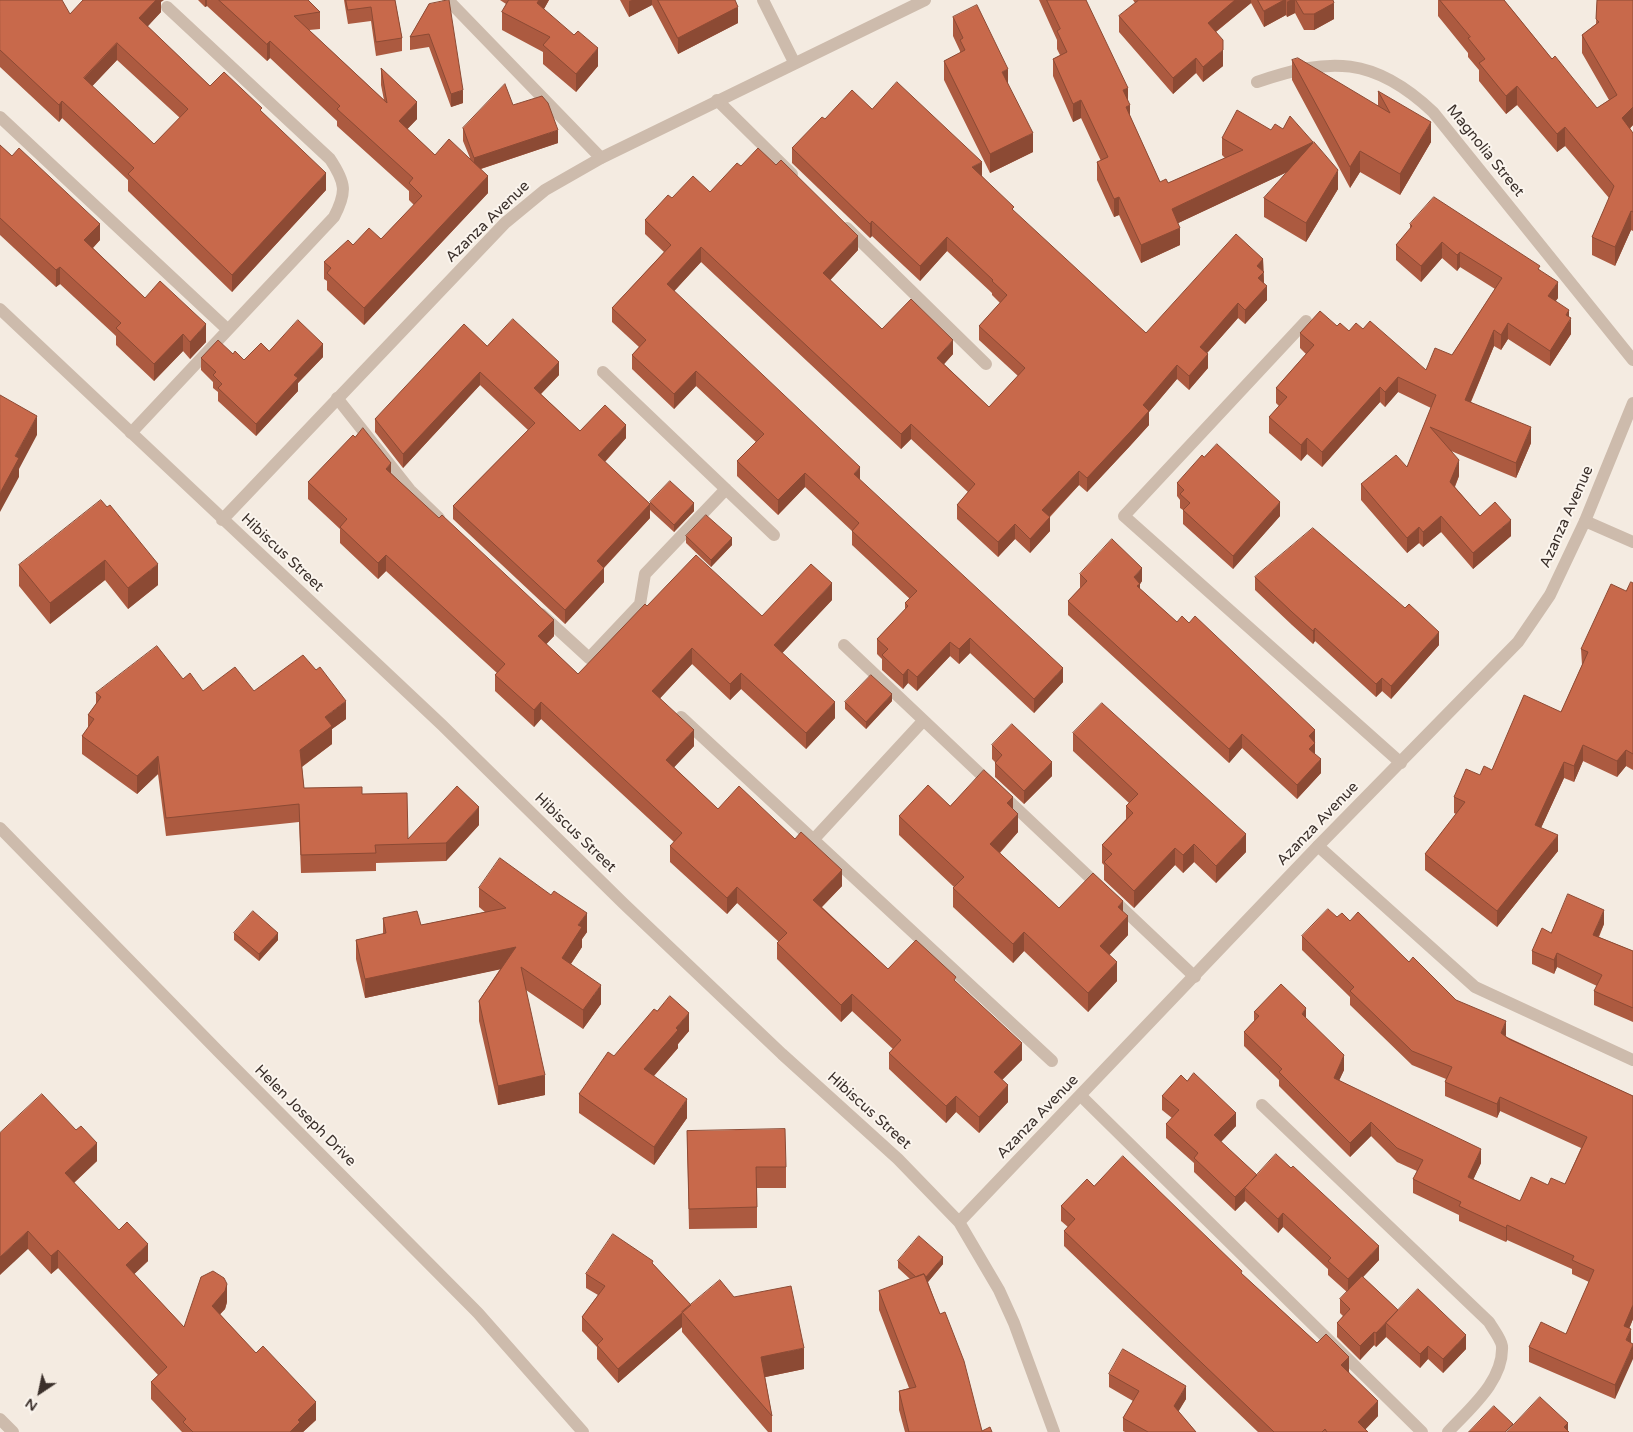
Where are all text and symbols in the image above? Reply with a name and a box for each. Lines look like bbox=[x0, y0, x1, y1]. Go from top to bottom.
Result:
street label: Magnolia Street bbox=[1442, 101, 1528, 201]
street label: Azanza Avenue bbox=[442, 177, 534, 267]
street label: Azanza Avenue bbox=[1536, 463, 1598, 571]
street label: Hibiscus Street bbox=[237, 510, 327, 596]
street label: Azanza Avenue bbox=[1273, 778, 1363, 870]
street label: Hibiscus Street bbox=[530, 790, 620, 876]
street label: Helen Joseph Drive bbox=[251, 1062, 359, 1170]
street label: Hibiscus Street bbox=[823, 1069, 915, 1153]
street label: Azanza Avenue bbox=[993, 1071, 1083, 1163]
north arrow bbox=[15, 1367, 65, 1417]
text: N bbox=[22, 1395, 41, 1415]

